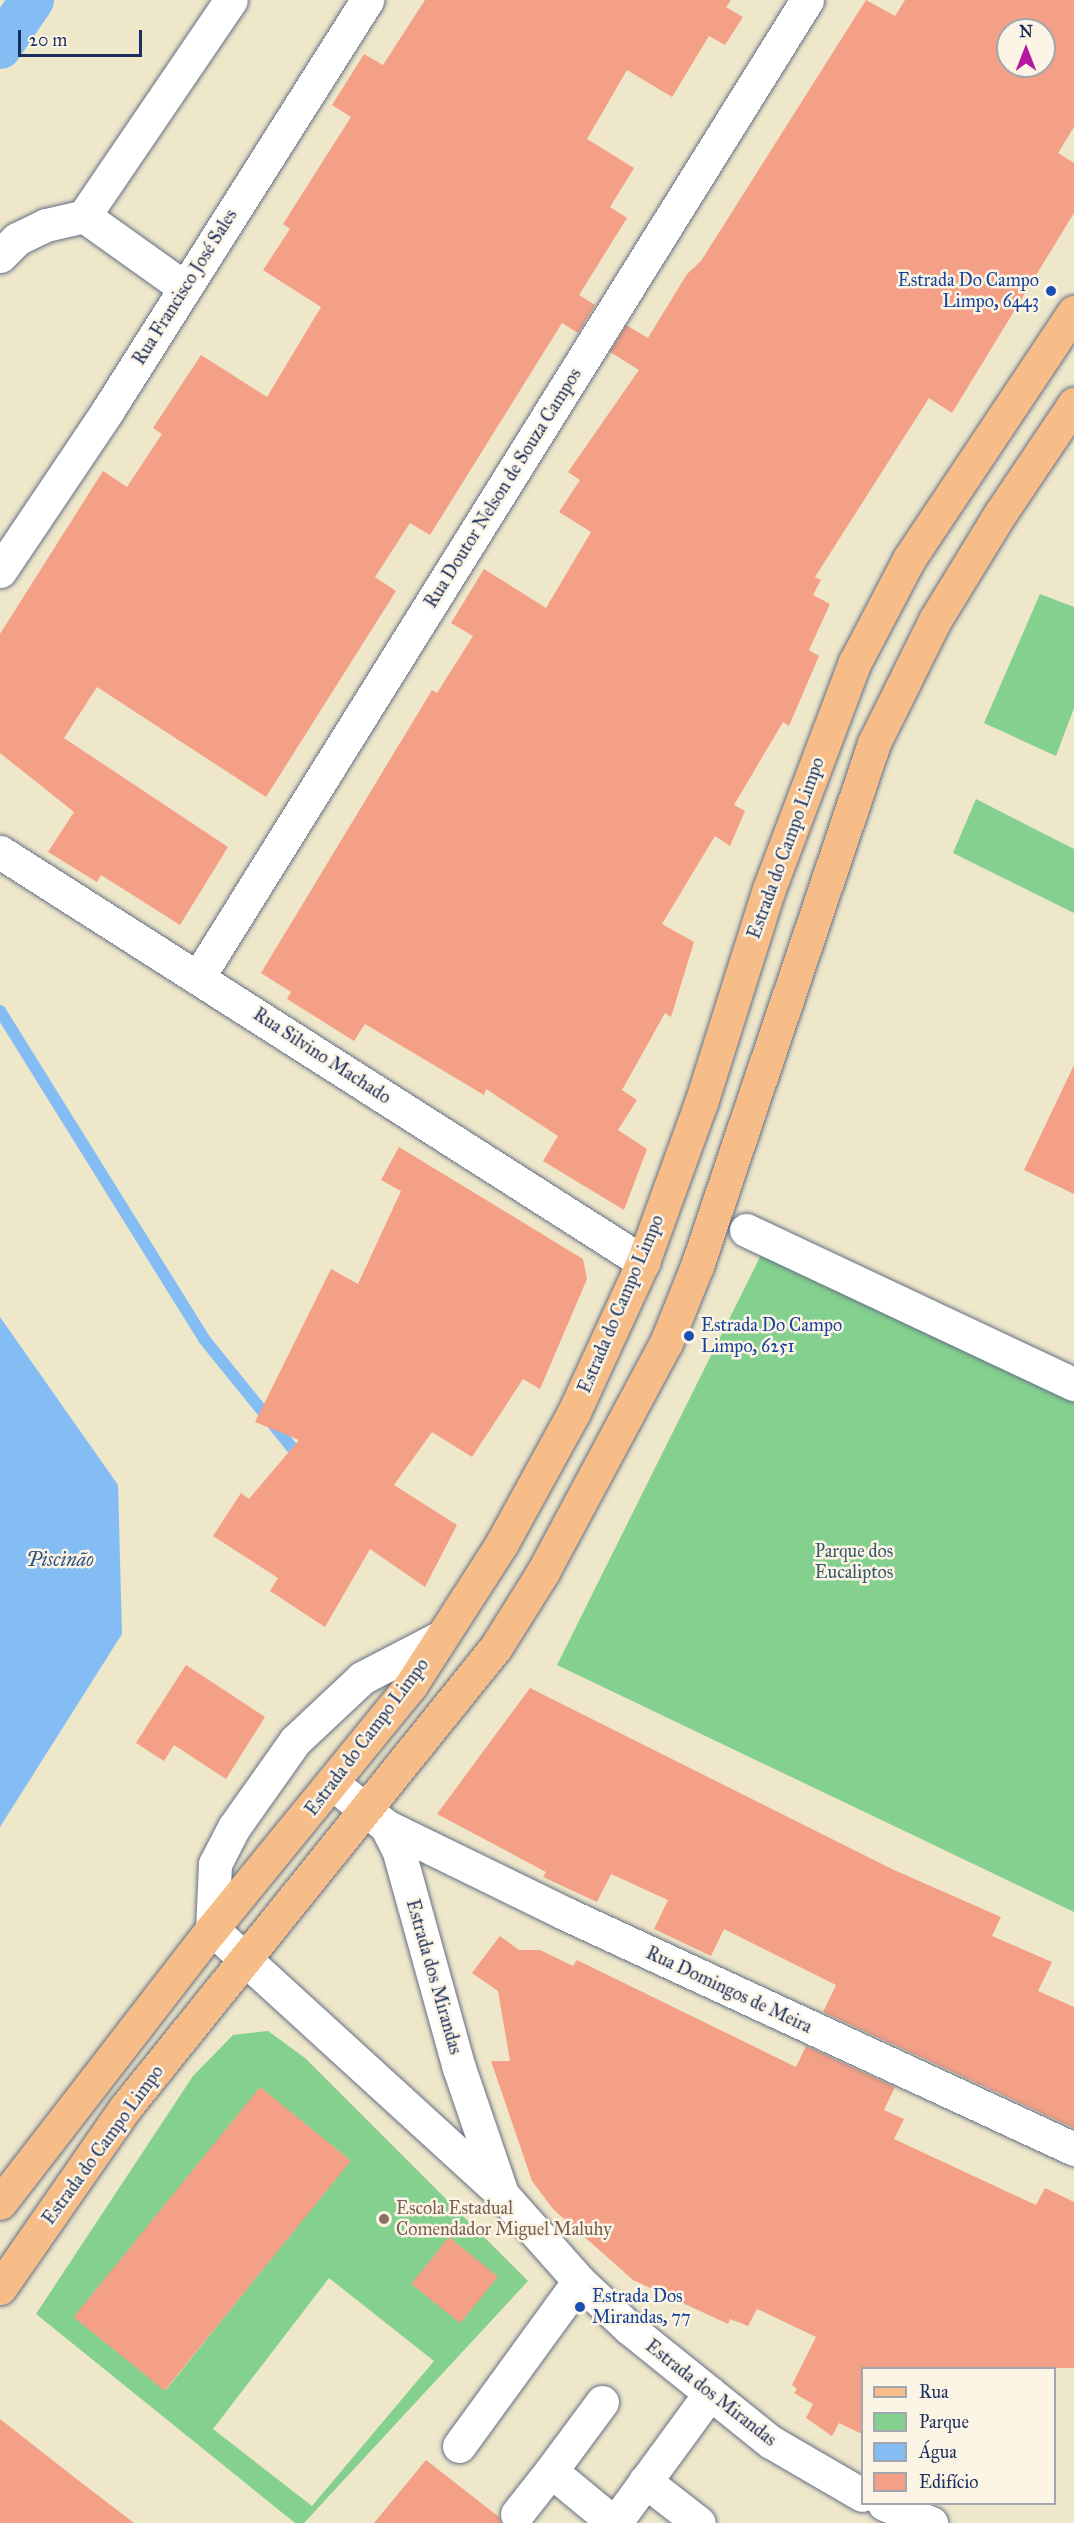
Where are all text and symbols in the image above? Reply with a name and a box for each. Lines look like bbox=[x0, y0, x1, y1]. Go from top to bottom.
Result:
scale bar bbox=[21, 18, 146, 56]
north arrow bbox=[996, 18, 1056, 78]
text: N bbox=[1019, 22, 1033, 41]
text: 20 m bbox=[29, 29, 67, 51]
street label: Rua Francisco José Sales bbox=[128, 205, 242, 369]
place label: Estrada Do Campo Limpo, 6443 bbox=[898, 270, 1039, 312]
marker: Estrada Do Campo Limpo, 6443 bbox=[1044, 284, 1058, 298]
street label: Rua Doutor Nelson de Souza Campos bbox=[420, 364, 586, 612]
street label: Estrada do Campo Limpo bbox=[743, 754, 829, 942]
street label: Rua Silvino Machado bbox=[249, 1003, 395, 1109]
street label: Estrada do Campo Limpo bbox=[574, 1212, 668, 1396]
place label: Estrada Do Campo Limpo, 6251 bbox=[701, 1315, 842, 1358]
marker: Estrada Do Campo Limpo, 6251 bbox=[682, 1329, 696, 1343]
park label: Parque dos Eucaliptos bbox=[815, 1541, 893, 1584]
water label: Piscinão bbox=[26, 1547, 94, 1571]
street label: Estrada do Campo Limpo bbox=[301, 1654, 433, 1820]
street label: Estrada dos Mirandas bbox=[402, 1897, 466, 2057]
street label: Rua Domingos de Meira bbox=[643, 1942, 815, 2038]
street label: Estrada do Campo Limpo bbox=[38, 2061, 168, 2229]
place label: Escola Estadual Comendador Miguel Maluhy bbox=[396, 2198, 612, 2240]
marker: Escola Estadual Comendador Miguel Maluhy bbox=[377, 2212, 391, 2226]
place label: Estrada Dos Mirandas, 77 bbox=[592, 2286, 691, 2328]
marker: Estrada Dos Mirandas, 77 bbox=[573, 2300, 587, 2314]
street label: Estrada dos Mirandas bbox=[641, 2335, 781, 2451]
legend bbox=[861, 2367, 1056, 2505]
text: Rua bbox=[919, 2381, 949, 2403]
text: Parque bbox=[919, 2411, 969, 2433]
text: Água bbox=[919, 2441, 957, 2463]
text: Edifício bbox=[919, 2471, 978, 2493]

